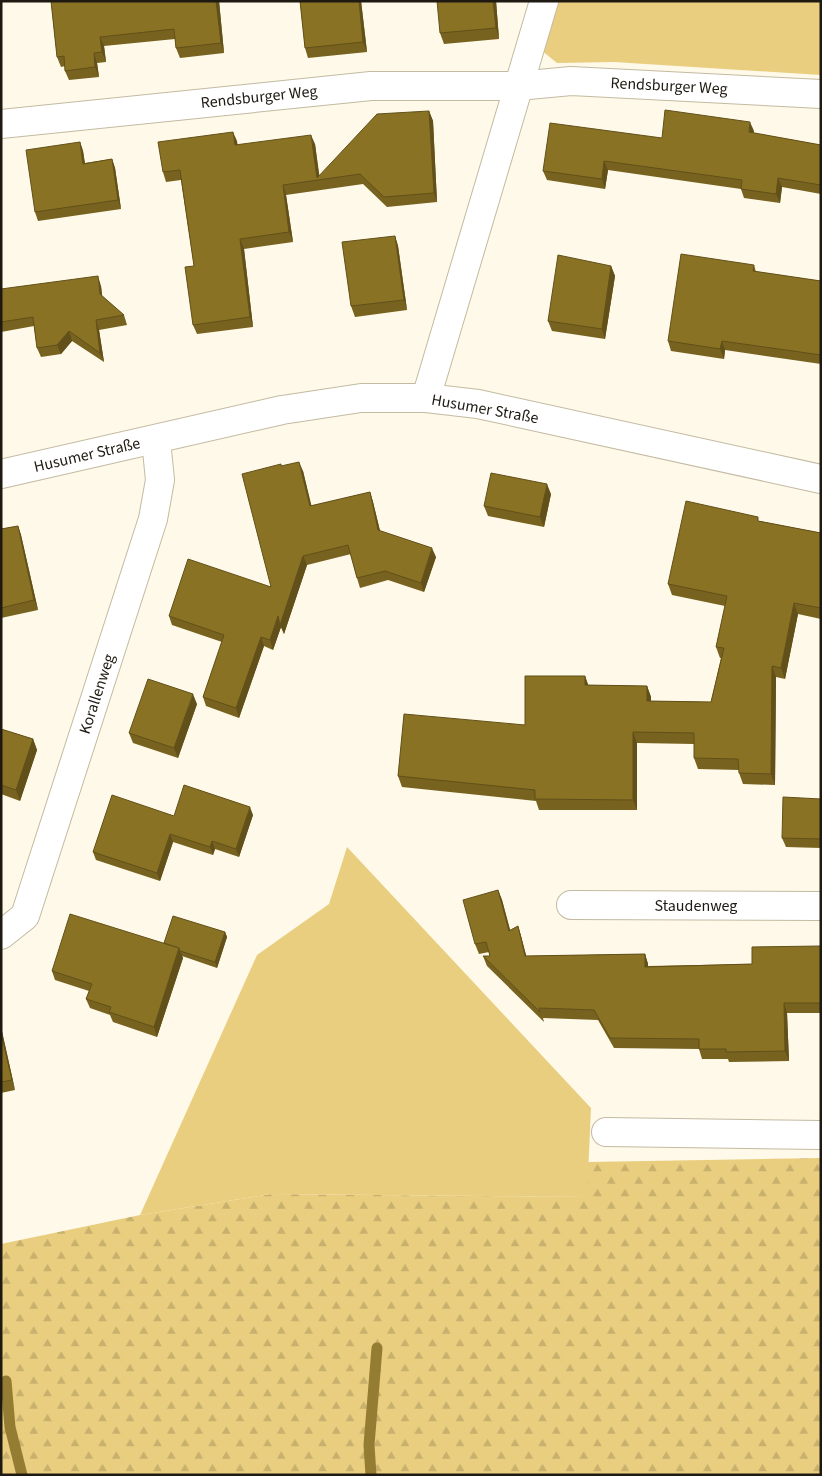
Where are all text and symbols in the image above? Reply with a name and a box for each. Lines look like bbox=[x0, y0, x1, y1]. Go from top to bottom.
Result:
street label: Rendsburger Weg bbox=[610, 72, 728, 100]
street label: Rendsburger Weg bbox=[200, 80, 318, 114]
street label: Husumer Straße bbox=[430, 389, 540, 429]
street label: Husumer Straße bbox=[32, 432, 142, 478]
street label: Korallenweg bbox=[74, 651, 120, 737]
street label: Staudenweg bbox=[655, 895, 737, 917]

